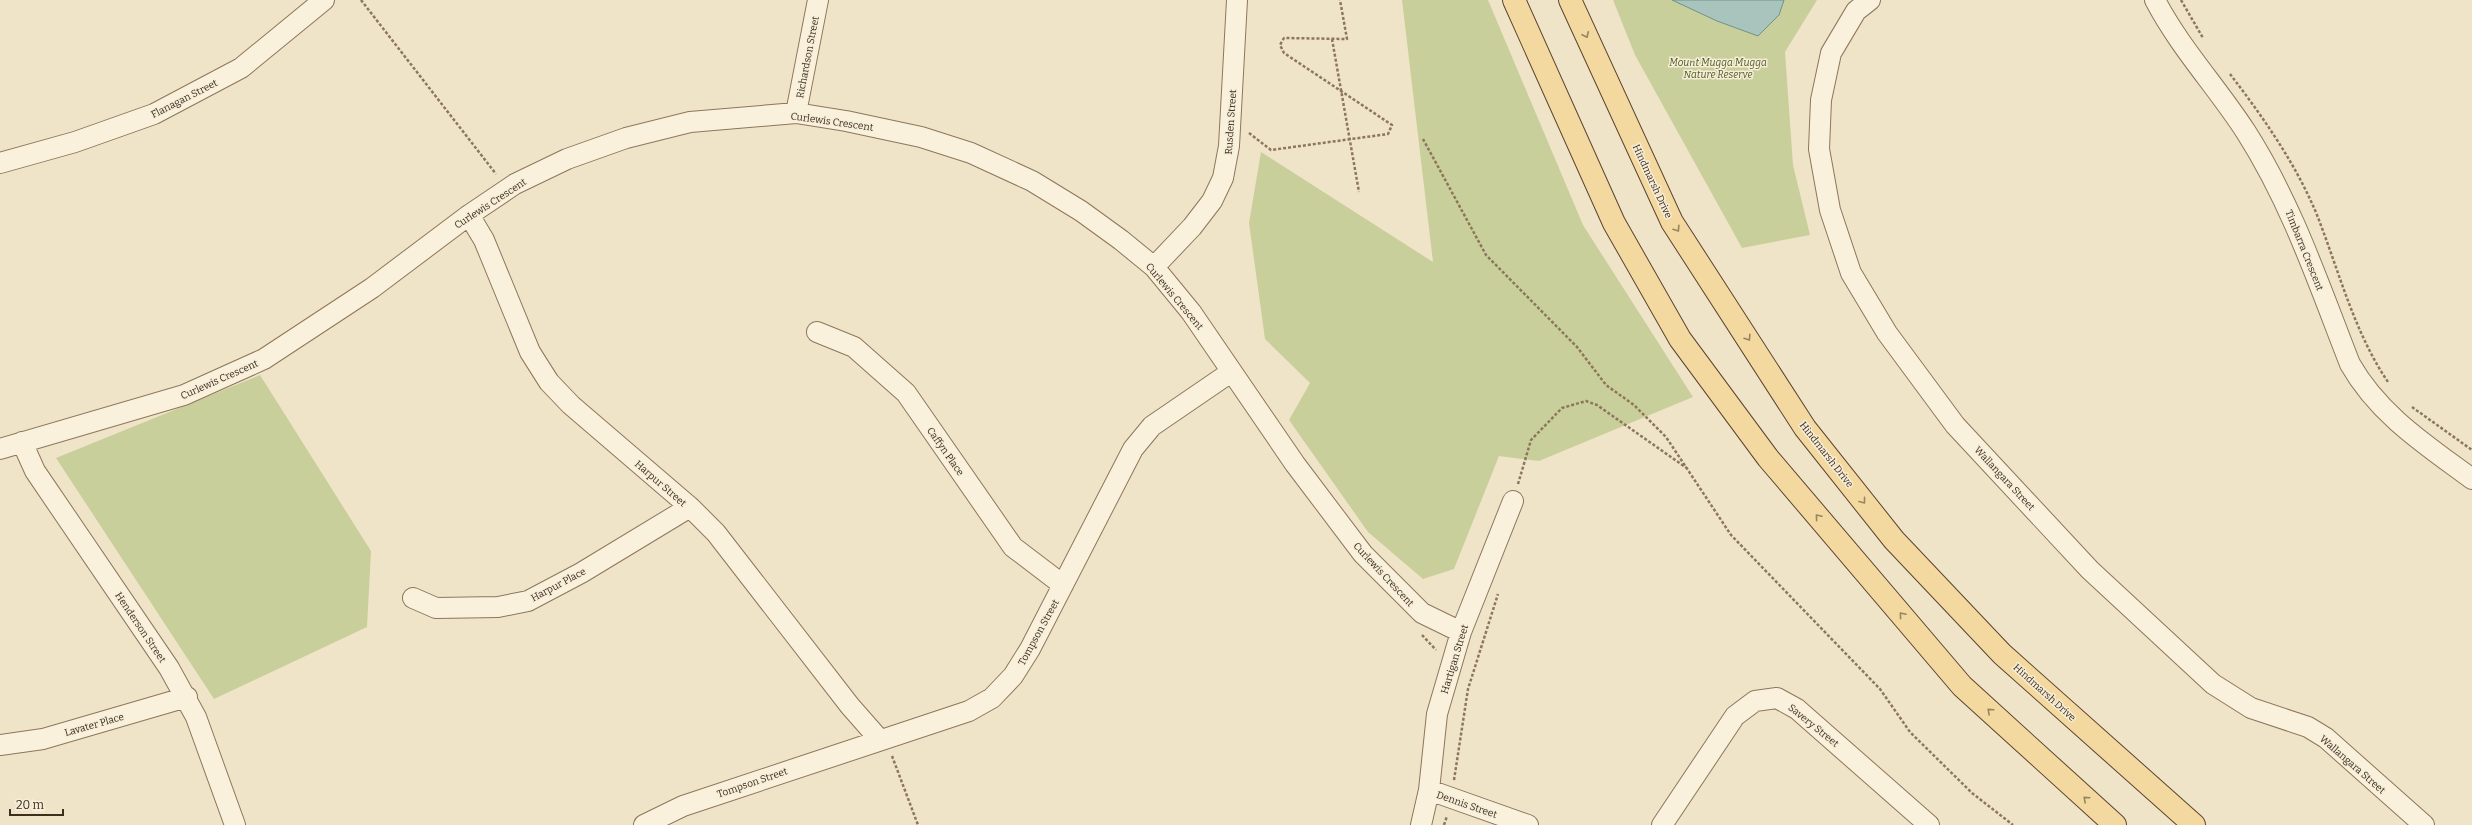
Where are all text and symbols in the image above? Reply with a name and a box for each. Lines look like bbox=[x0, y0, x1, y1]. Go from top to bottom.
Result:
street label: Richardson Street bbox=[794, 15, 822, 99]
one-way arrow bbox=[1581, 31, 1589, 39]
park label: Mount Mugga Mugga Nature Reserve bbox=[1669, 57, 1767, 81]
street label: Flanagan Street bbox=[149, 77, 220, 121]
street label: Rusden Street bbox=[1223, 89, 1239, 155]
street label: Curlewis Crescent bbox=[790, 110, 874, 134]
street label: Hindmarsh Drive bbox=[1630, 143, 1674, 220]
street label: Curlewis Crescent bbox=[452, 176, 529, 232]
street label: Timbarra Crescent bbox=[2282, 208, 2326, 293]
one-way arrow bbox=[1672, 225, 1680, 232]
street label: Curlewis Crescent bbox=[1143, 261, 1206, 333]
one-way arrow bbox=[1743, 334, 1750, 341]
street label: Curlewis Crescent bbox=[179, 357, 260, 402]
street label: Hindmarsh Drive bbox=[1797, 419, 1856, 490]
street label: Caffyn Place bbox=[924, 425, 966, 478]
street label: Wallangara Street bbox=[1972, 444, 2037, 513]
street label: Harpur Street bbox=[632, 458, 689, 510]
one-way arrow bbox=[1859, 497, 1866, 504]
one-way arrow bbox=[1816, 514, 1823, 521]
street label: Curlewis Crescent bbox=[1350, 540, 1416, 610]
street label: Harpur Place bbox=[529, 565, 588, 604]
street label: Henderson Street bbox=[112, 590, 168, 665]
street label: Tompson Street bbox=[1016, 597, 1062, 668]
one-way arrow bbox=[1900, 613, 1907, 620]
street label: Hartigan Street bbox=[1439, 623, 1471, 695]
street label: Hindmarsh Drive bbox=[2011, 661, 2078, 724]
street label: Savery Street bbox=[1786, 702, 1841, 750]
one-way arrow bbox=[1987, 708, 1995, 716]
street label: Lavater Place bbox=[63, 711, 125, 739]
street label: Wallangara Street bbox=[2317, 733, 2388, 797]
street label: Tompson Street bbox=[716, 765, 789, 801]
street label: Dennis Street bbox=[1435, 789, 1499, 821]
scale bar bbox=[10, 791, 63, 817]
one-way arrow bbox=[2083, 796, 2091, 803]
text: 20 m bbox=[16, 798, 45, 812]

